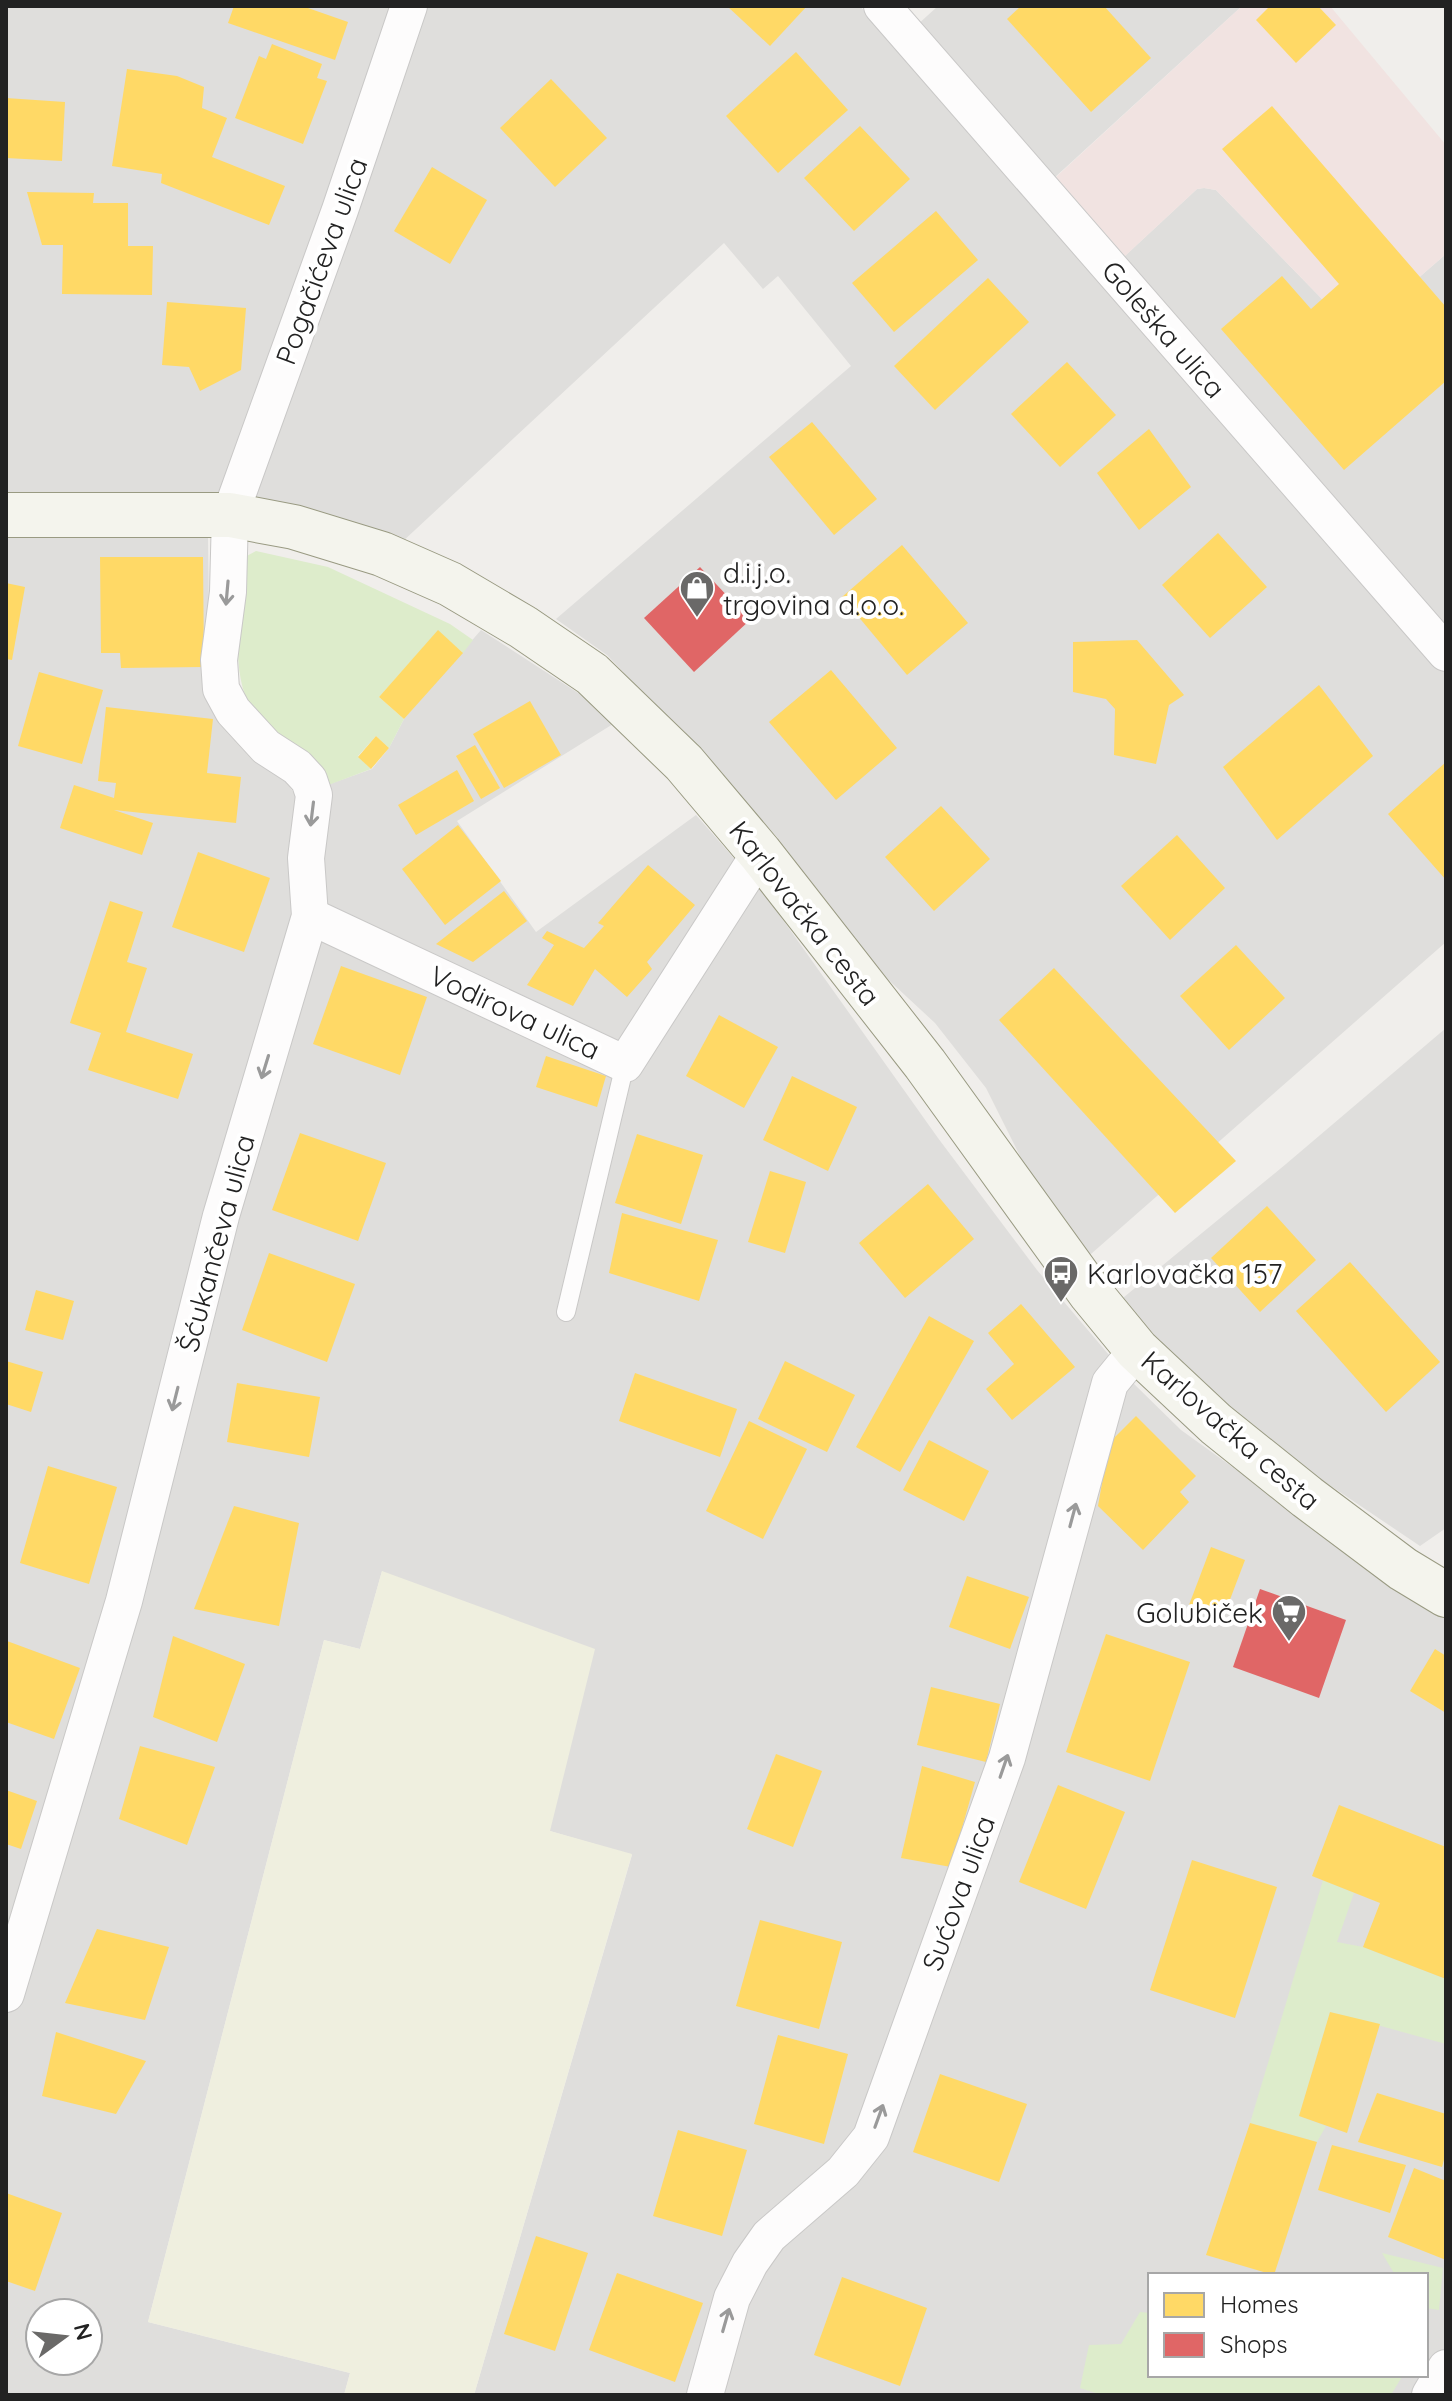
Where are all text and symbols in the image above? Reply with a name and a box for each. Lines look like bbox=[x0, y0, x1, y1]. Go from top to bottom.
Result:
street label: Pogačićeva ulica bbox=[267, 153, 375, 369]
street label: Goleška ulica bbox=[1095, 253, 1233, 405]
place label: d.i.j.o. trgovina d.o.o. bbox=[723, 555, 904, 622]
shop icon: d.i.j.o. trgovina d.o.o. bbox=[678, 569, 716, 619]
one-way arrow bbox=[219, 579, 234, 606]
one-way arrow bbox=[304, 801, 319, 826]
street label: Karlovačka cesta bbox=[722, 813, 888, 1013]
street label: Vodirova ulica bbox=[424, 957, 606, 1067]
one-way arrow bbox=[257, 1053, 272, 1079]
street label: Šćukančeva ulica bbox=[170, 1130, 262, 1356]
bus stop icon: Karlovačka 157 bbox=[1042, 1254, 1080, 1304]
place label: Karlovačka 157 bbox=[1087, 1256, 1282, 1291]
street label: Karlovačka cesta bbox=[1135, 1343, 1327, 1517]
one-way arrow bbox=[167, 1385, 182, 1411]
one-way arrow bbox=[1066, 1503, 1081, 1529]
supermarket icon: Golubiček bbox=[1270, 1593, 1308, 1643]
place label: Golubiček bbox=[1136, 1595, 1263, 1630]
one-way arrow bbox=[997, 1754, 1012, 1779]
street label: Sućova ulica bbox=[914, 1811, 1002, 1975]
one-way arrow bbox=[872, 2104, 887, 2129]
legend bbox=[1148, 2273, 1428, 2377]
text: Homes bbox=[1220, 2289, 1298, 2319]
north arrow bbox=[24, 2297, 104, 2377]
one-way arrow bbox=[719, 2307, 734, 2333]
text: N bbox=[68, 2320, 99, 2343]
text: Shops bbox=[1220, 2329, 1287, 2359]

